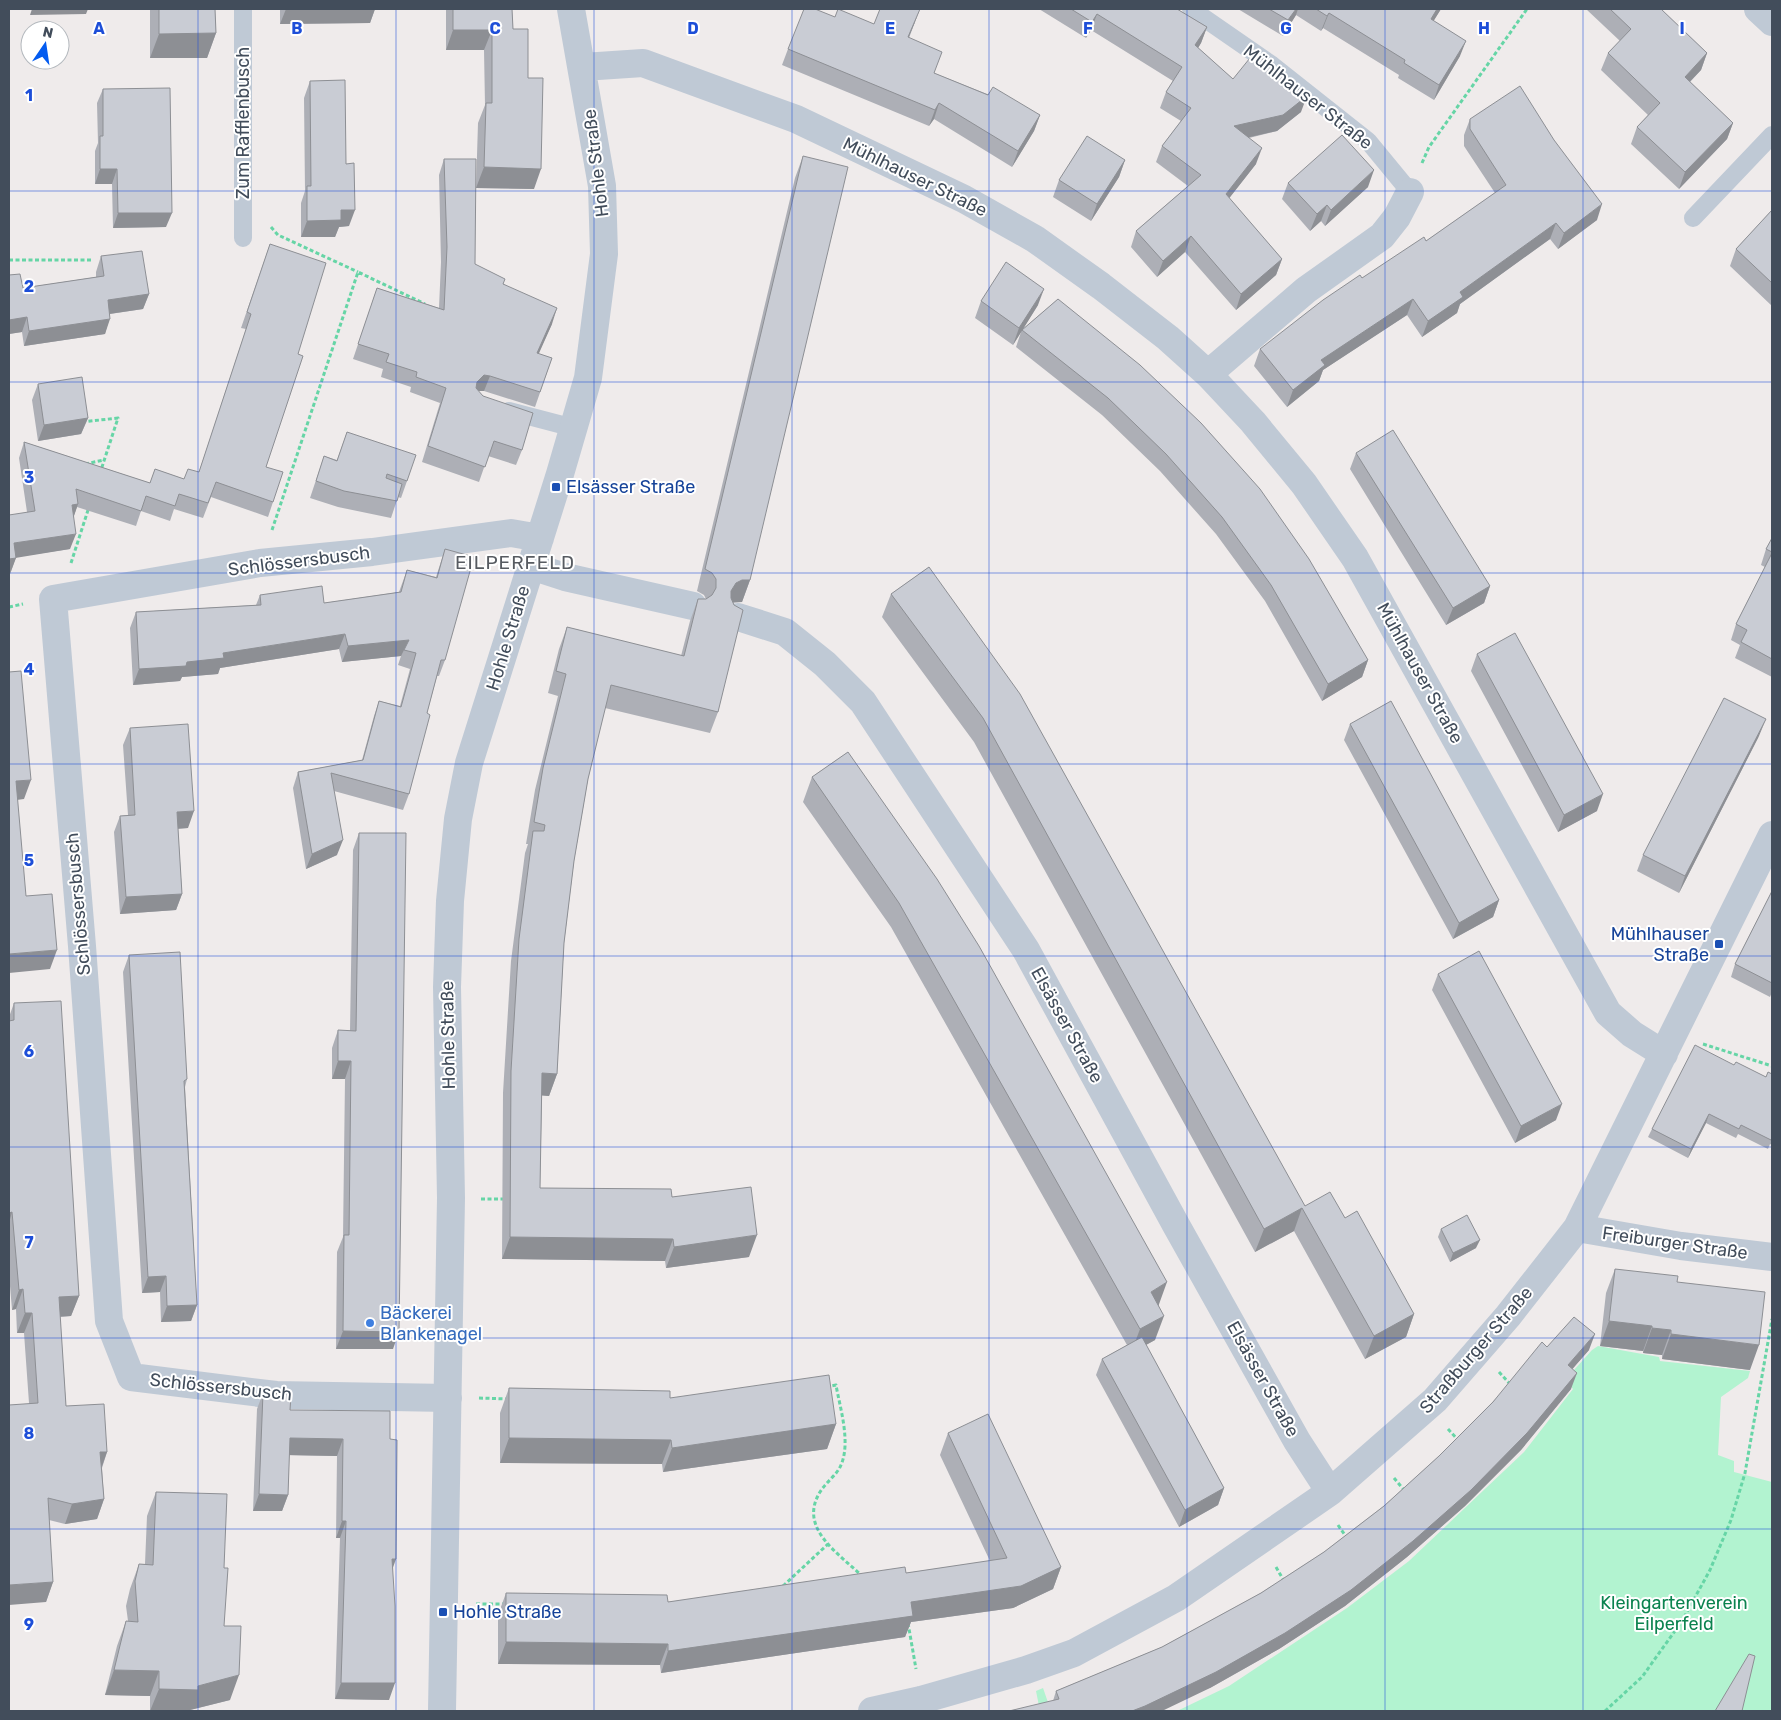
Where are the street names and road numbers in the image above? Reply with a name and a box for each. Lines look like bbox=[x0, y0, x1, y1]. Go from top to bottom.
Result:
street label: Mühlhauser Straße bbox=[1239, 40, 1377, 154]
street label: Zum Rafflenbusch bbox=[232, 47, 254, 199]
street label: Hohle Straße bbox=[578, 108, 614, 218]
street label: Mühlhauser Straße bbox=[839, 133, 991, 221]
street label: Schlössersbusch bbox=[227, 541, 371, 581]
street label: Hohle Straße bbox=[482, 583, 534, 693]
street label: Mühlhauser Straße bbox=[1372, 599, 1468, 747]
street label: Schlössersbusch bbox=[61, 832, 95, 976]
street label: Elsässer Straße bbox=[1026, 963, 1108, 1087]
street label: Hohle Straße bbox=[436, 981, 460, 1089]
street label: Freiburger Straße bbox=[1601, 1222, 1749, 1264]
street label: Straßburger Straße bbox=[1415, 1282, 1537, 1418]
street label: Elsässer Straße bbox=[1222, 1317, 1304, 1441]
street label: Schlössersbusch bbox=[149, 1369, 293, 1405]

